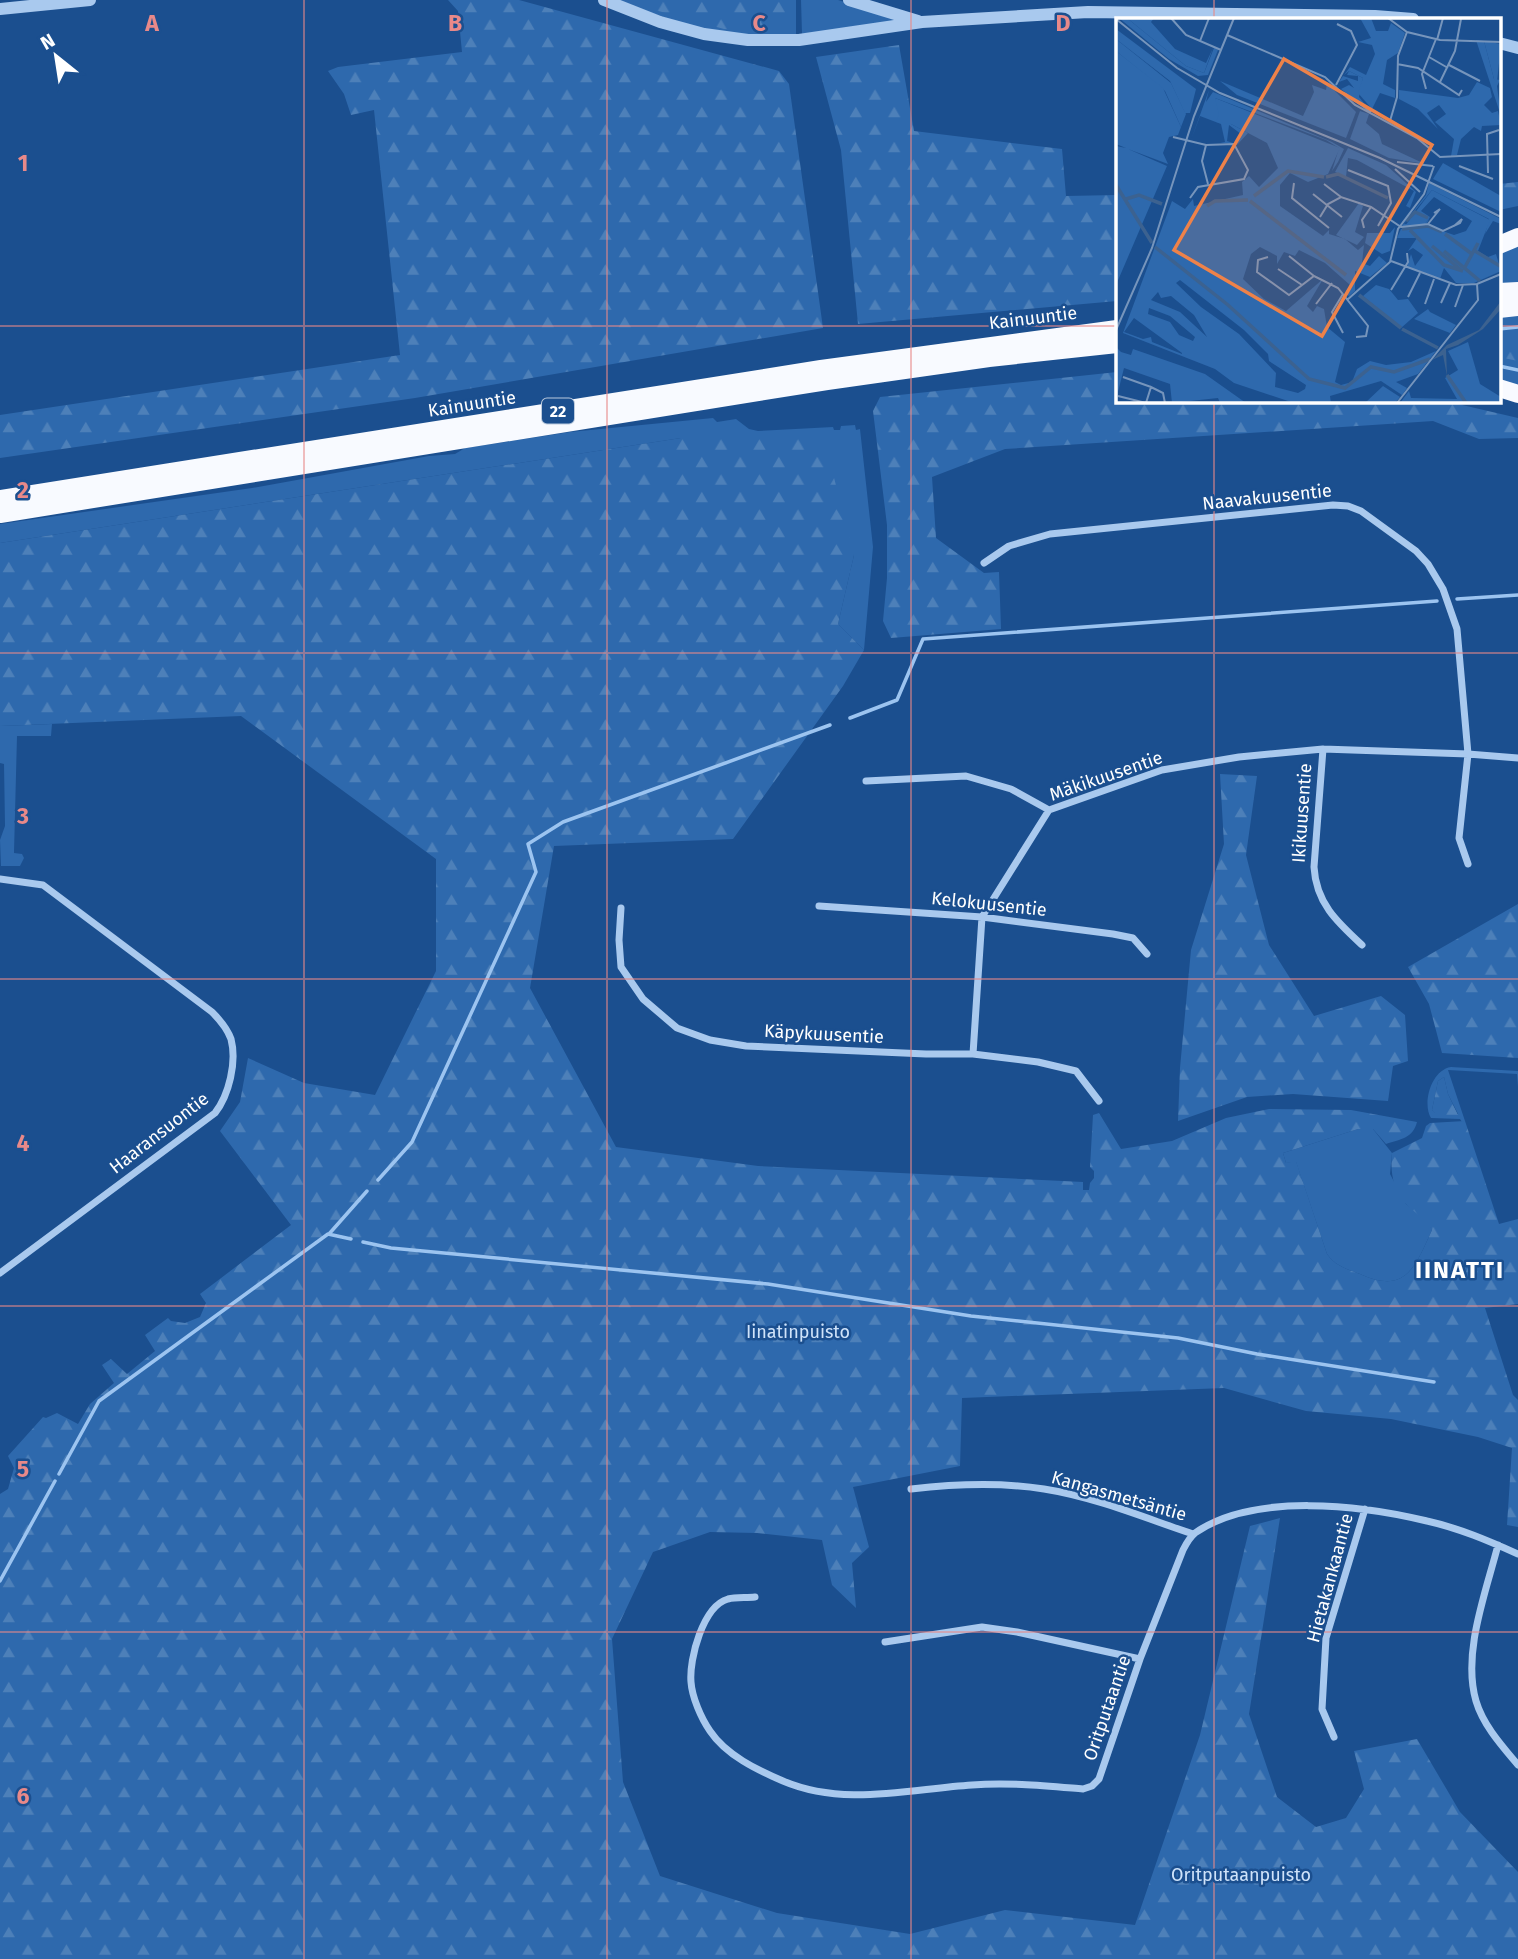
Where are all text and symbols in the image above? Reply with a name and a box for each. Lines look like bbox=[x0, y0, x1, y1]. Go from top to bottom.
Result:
text: A bbox=[144, 9, 159, 37]
text: B bbox=[448, 9, 462, 37]
text: C bbox=[752, 9, 766, 37]
text: D bbox=[1056, 9, 1071, 37]
inset map bbox=[1116, 18, 1500, 402]
north arrow bbox=[21, 21, 91, 91]
text: N bbox=[37, 29, 59, 55]
text: 1 bbox=[18, 149, 28, 177]
street label: Kainuuntie bbox=[988, 302, 1078, 334]
street label: Kainuuntie bbox=[426, 386, 518, 422]
road number: 22 bbox=[542, 398, 574, 424]
text: 2 bbox=[17, 476, 29, 504]
street label: Naavakuusentie bbox=[1201, 479, 1333, 515]
street label: Mäkikuusentie bbox=[1047, 746, 1165, 806]
street label: Ikikuusentie bbox=[1288, 762, 1316, 864]
text: 3 bbox=[16, 802, 29, 830]
street label: Kelokuusentie bbox=[930, 887, 1048, 921]
street label: Käpykuusentie bbox=[764, 1020, 884, 1048]
street label: Haaransuontie bbox=[105, 1087, 213, 1179]
text: 4 bbox=[17, 1129, 30, 1157]
district label: IINATTI bbox=[1415, 1256, 1505, 1284]
park label: Iinatinpuisto bbox=[746, 1321, 850, 1343]
text: 5 bbox=[17, 1455, 29, 1483]
street label: Kangasmetsäntie bbox=[1049, 1466, 1189, 1526]
street label: Hietakankaantie bbox=[1302, 1511, 1358, 1645]
street label: Oritputaantie bbox=[1079, 1652, 1135, 1764]
text: 6 bbox=[17, 1782, 30, 1810]
park label: Oritputaanpuisto bbox=[1171, 1864, 1311, 1886]

